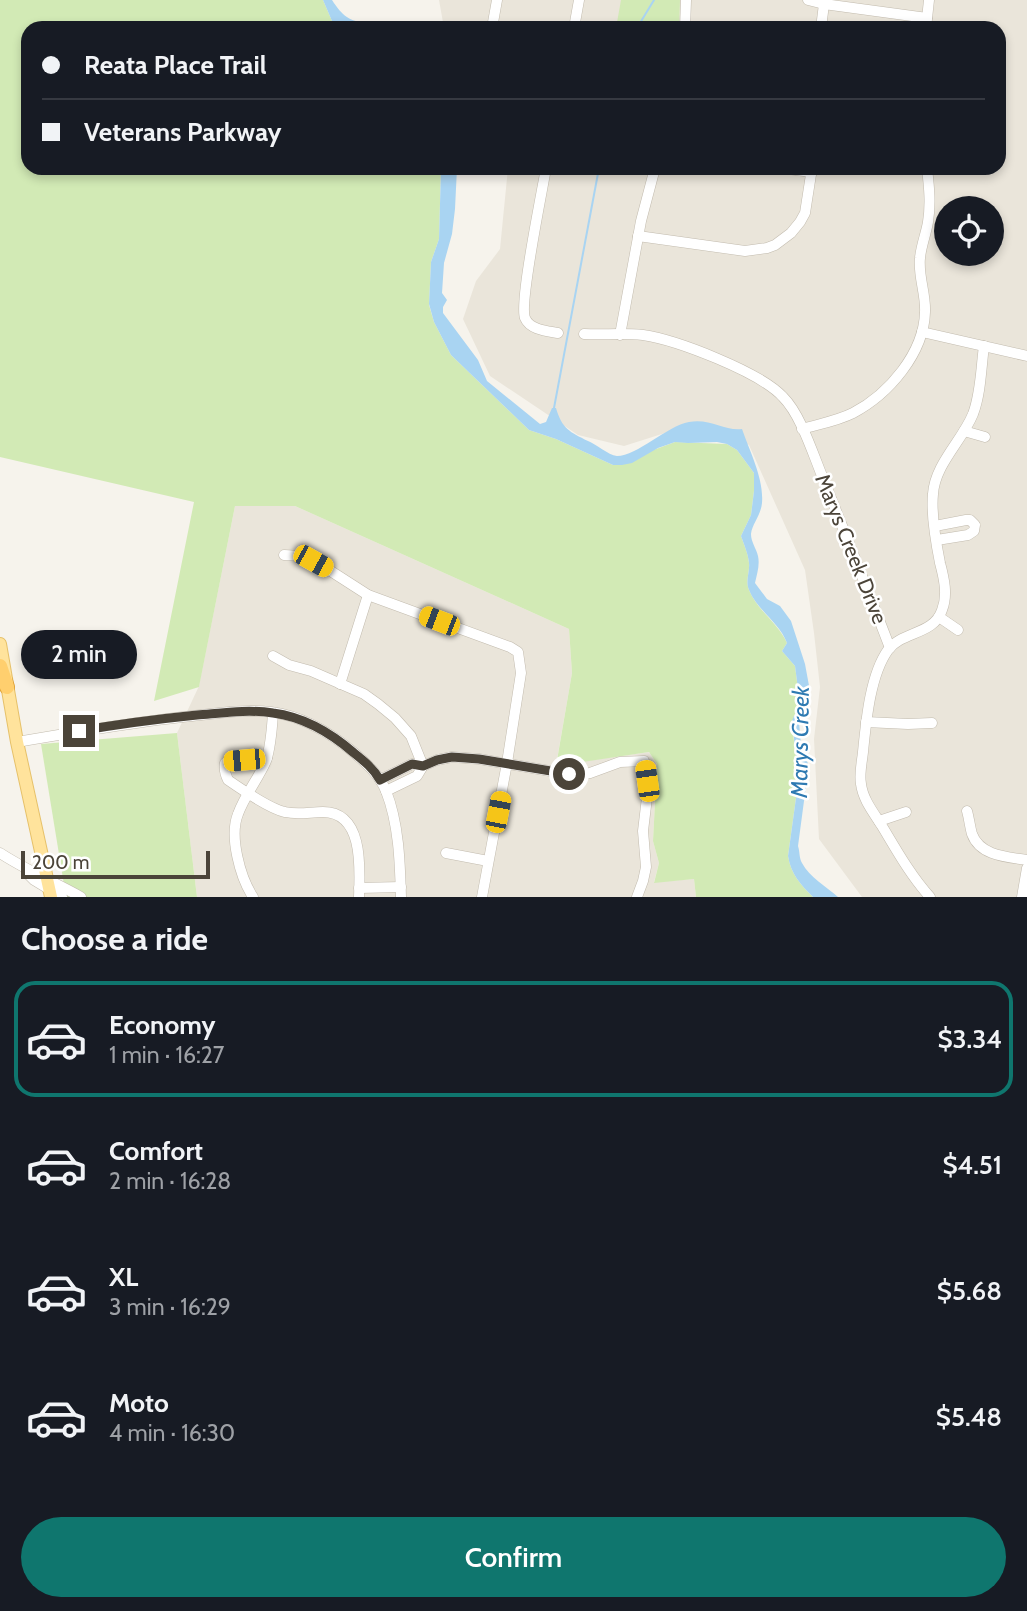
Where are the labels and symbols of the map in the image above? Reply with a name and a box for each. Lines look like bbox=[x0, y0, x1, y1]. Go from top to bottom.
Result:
street label: Marys Creek Drive bbox=[810, 470, 893, 628]
car bbox=[290, 542, 337, 580]
car bbox=[416, 604, 463, 638]
callout: 2 min bbox=[21, 630, 137, 678]
water label: Marys Creek bbox=[785, 685, 815, 799]
route end bbox=[63, 715, 95, 747]
car bbox=[223, 748, 266, 772]
route start bbox=[553, 758, 585, 790]
car bbox=[634, 759, 661, 803]
car bbox=[484, 789, 513, 835]
scale bar bbox=[21, 848, 210, 880]

